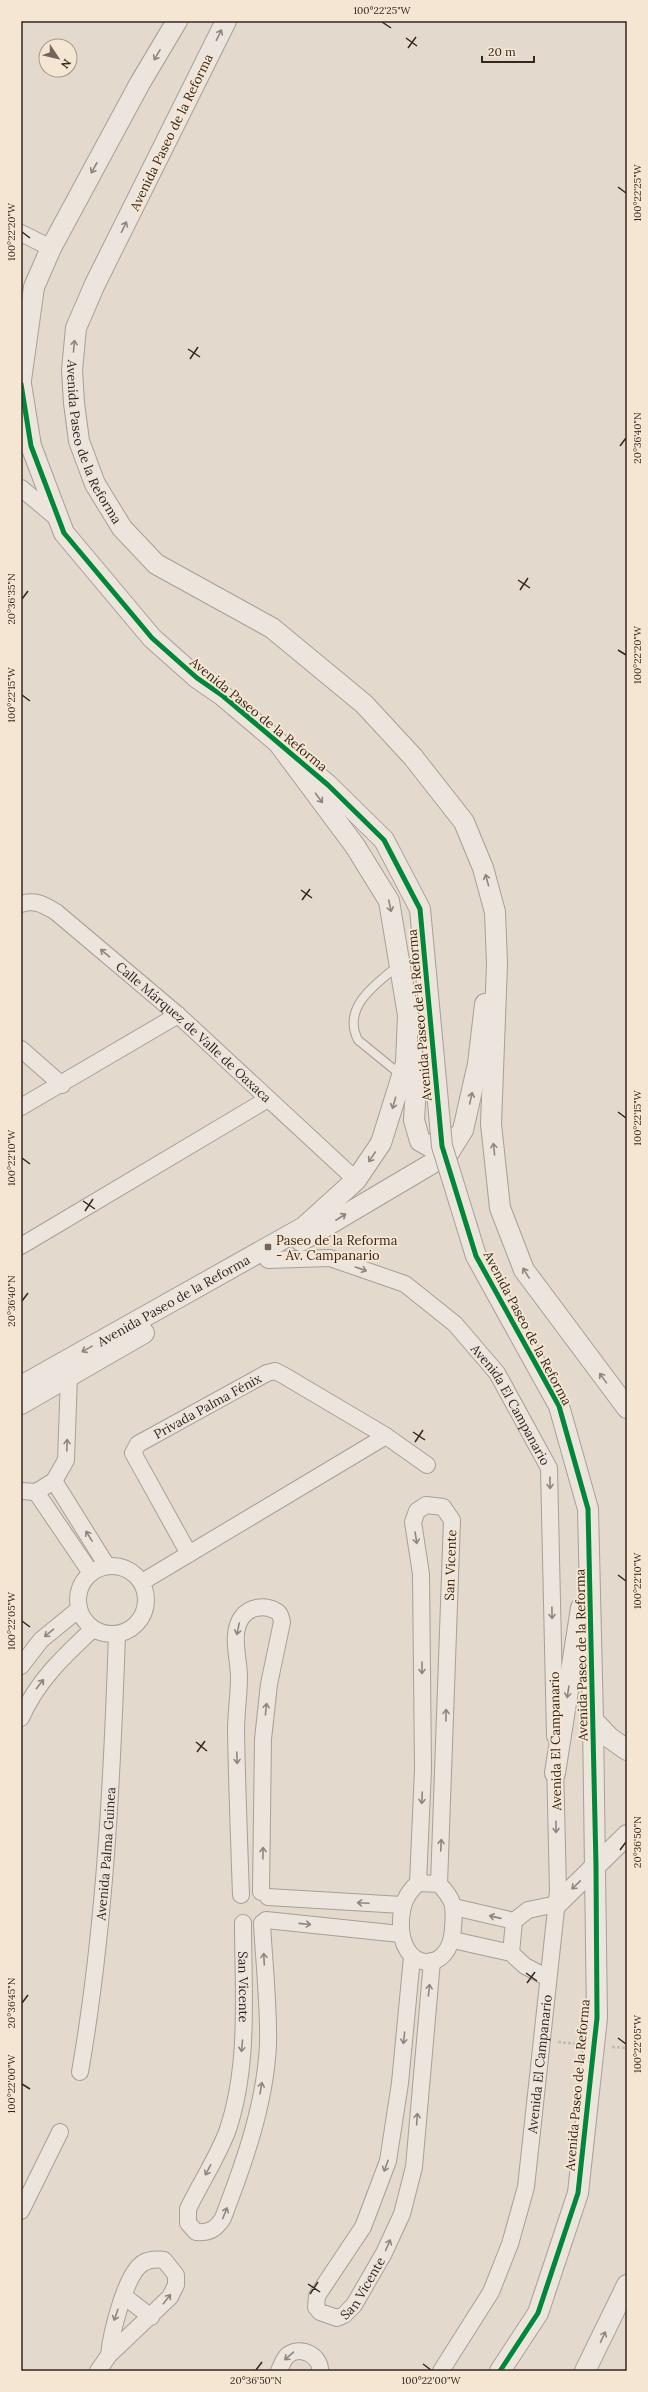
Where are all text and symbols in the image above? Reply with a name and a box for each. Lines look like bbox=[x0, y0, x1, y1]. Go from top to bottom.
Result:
text: 100°22'25"W bbox=[353, 4, 412, 17]
one-way arrow bbox=[216, 30, 223, 42]
north arrow bbox=[38, 38, 78, 78]
scale bar bbox=[482, 38, 534, 64]
text: 20 m bbox=[488, 44, 516, 59]
one-way arrow bbox=[152, 49, 160, 61]
street label: Avenida Paseo de la Reforma bbox=[126, 51, 217, 214]
text: N bbox=[58, 56, 74, 72]
one-way arrow bbox=[90, 162, 97, 174]
text: 100°22'25"W bbox=[631, 163, 644, 222]
text: 100°22'20"W bbox=[5, 202, 18, 261]
one-way arrow bbox=[120, 221, 128, 233]
one-way arrow bbox=[71, 340, 78, 353]
street label: Avenida Paseo de la Reforma bbox=[63, 358, 126, 527]
text: 20°36'40"N bbox=[631, 412, 644, 464]
text: 20°36'35"N bbox=[5, 573, 18, 625]
text: 100°22'20"W bbox=[631, 625, 644, 684]
street label: Avenida Paseo de la Reforma bbox=[186, 653, 331, 775]
text: 100°22'15"W bbox=[5, 666, 18, 723]
one-way arrow bbox=[315, 792, 323, 803]
one-way arrow bbox=[482, 874, 490, 887]
one-way arrow bbox=[386, 899, 394, 912]
street label: Avenida Paseo de la Reforma bbox=[403, 928, 436, 1103]
one-way arrow bbox=[100, 949, 111, 958]
street label: Calle Márquez de Valle de Oaxaca bbox=[112, 958, 275, 1106]
text: 100°22'15"W bbox=[631, 1089, 644, 1146]
one-way arrow bbox=[467, 1092, 475, 1105]
one-way arrow bbox=[390, 1096, 398, 1109]
text: 100°22'10"W bbox=[5, 1129, 18, 1186]
one-way arrow bbox=[490, 1142, 497, 1155]
one-way arrow bbox=[368, 1151, 376, 1162]
one-way arrow bbox=[335, 1213, 346, 1221]
place label: Paseo de la Reforma - Av. Campanario bbox=[276, 1232, 398, 1264]
marker: Paseo de la Reforma - Av. Campanario bbox=[263, 1242, 273, 1252]
street label: Avenida Paseo de la Reforma bbox=[479, 1247, 576, 1409]
street label: Avenida Paseo de la Reforma bbox=[94, 1251, 253, 1351]
one-way arrow bbox=[355, 1265, 367, 1273]
one-way arrow bbox=[522, 1267, 530, 1279]
text: 20°36'40"N bbox=[5, 1275, 18, 1327]
street label: Avenida El Campanario bbox=[466, 1340, 554, 1469]
one-way arrow bbox=[81, 1346, 93, 1353]
street label: Privada Palma Fénix bbox=[151, 1370, 265, 1443]
one-way arrow bbox=[599, 1373, 607, 1384]
one-way arrow bbox=[63, 1439, 71, 1452]
one-way arrow bbox=[546, 1476, 553, 1489]
street label: San Vicente bbox=[441, 1529, 460, 1601]
one-way arrow bbox=[85, 1531, 93, 1542]
one-way arrow bbox=[412, 1531, 420, 1544]
text: 100°22'10"W bbox=[631, 1552, 644, 1609]
street label: Avenida Paseo de la Reforma bbox=[571, 1568, 592, 1742]
text: 100°22'05"W bbox=[5, 1591, 18, 1650]
one-way arrow bbox=[548, 1606, 556, 1619]
one-way arrow bbox=[234, 1622, 242, 1635]
one-way arrow bbox=[43, 1629, 54, 1638]
one-way arrow bbox=[418, 1661, 426, 1674]
street label: Avenida El Campanario bbox=[546, 1671, 565, 1812]
one-way arrow bbox=[36, 1679, 45, 1690]
one-way arrow bbox=[564, 1685, 572, 1698]
one-way arrow bbox=[263, 1703, 270, 1716]
one-way arrow bbox=[442, 1709, 449, 1722]
one-way arrow bbox=[233, 1751, 241, 1764]
street label: Avenida Palma Guinea bbox=[92, 1786, 119, 1922]
one-way arrow bbox=[418, 1791, 425, 1804]
text: 20°36'50"N bbox=[631, 1816, 644, 1868]
one-way arrow bbox=[553, 1820, 560, 1833]
one-way arrow bbox=[437, 1839, 444, 1852]
one-way arrow bbox=[259, 1847, 267, 1860]
one-way arrow bbox=[572, 1880, 582, 1889]
one-way arrow bbox=[357, 1899, 370, 1906]
one-way arrow bbox=[488, 1912, 501, 1920]
one-way arrow bbox=[298, 1920, 311, 1928]
street label: San Vicente bbox=[234, 1951, 252, 2023]
one-way arrow bbox=[260, 1953, 267, 1966]
text: 20°36'45"N bbox=[5, 1977, 18, 2028]
one-way arrow bbox=[426, 1984, 433, 1997]
street label: Avenida El Campanario bbox=[524, 1993, 556, 2135]
street label: Avenida Paseo de la Reforma bbox=[561, 1998, 593, 2173]
text: 100°22'05"W bbox=[631, 2014, 644, 2073]
one-way arrow bbox=[400, 2031, 408, 2044]
one-way arrow bbox=[238, 2039, 246, 2052]
text: 100°22'00"W bbox=[5, 2054, 18, 2113]
one-way arrow bbox=[257, 2082, 265, 2095]
one-way arrow bbox=[414, 2113, 421, 2126]
one-way arrow bbox=[382, 2160, 390, 2172]
one-way arrow bbox=[204, 2163, 211, 2175]
one-way arrow bbox=[222, 2207, 229, 2219]
one-way arrow bbox=[385, 2239, 392, 2251]
street label: San Vicente bbox=[336, 2254, 389, 2323]
one-way arrow bbox=[163, 2294, 172, 2305]
one-way arrow bbox=[112, 2309, 119, 2322]
one-way arrow bbox=[600, 2331, 607, 2343]
one-way arrow bbox=[284, 2351, 295, 2360]
text: 20°36'50"N bbox=[230, 2374, 282, 2387]
text: 100°22'00"W bbox=[402, 2374, 461, 2387]

